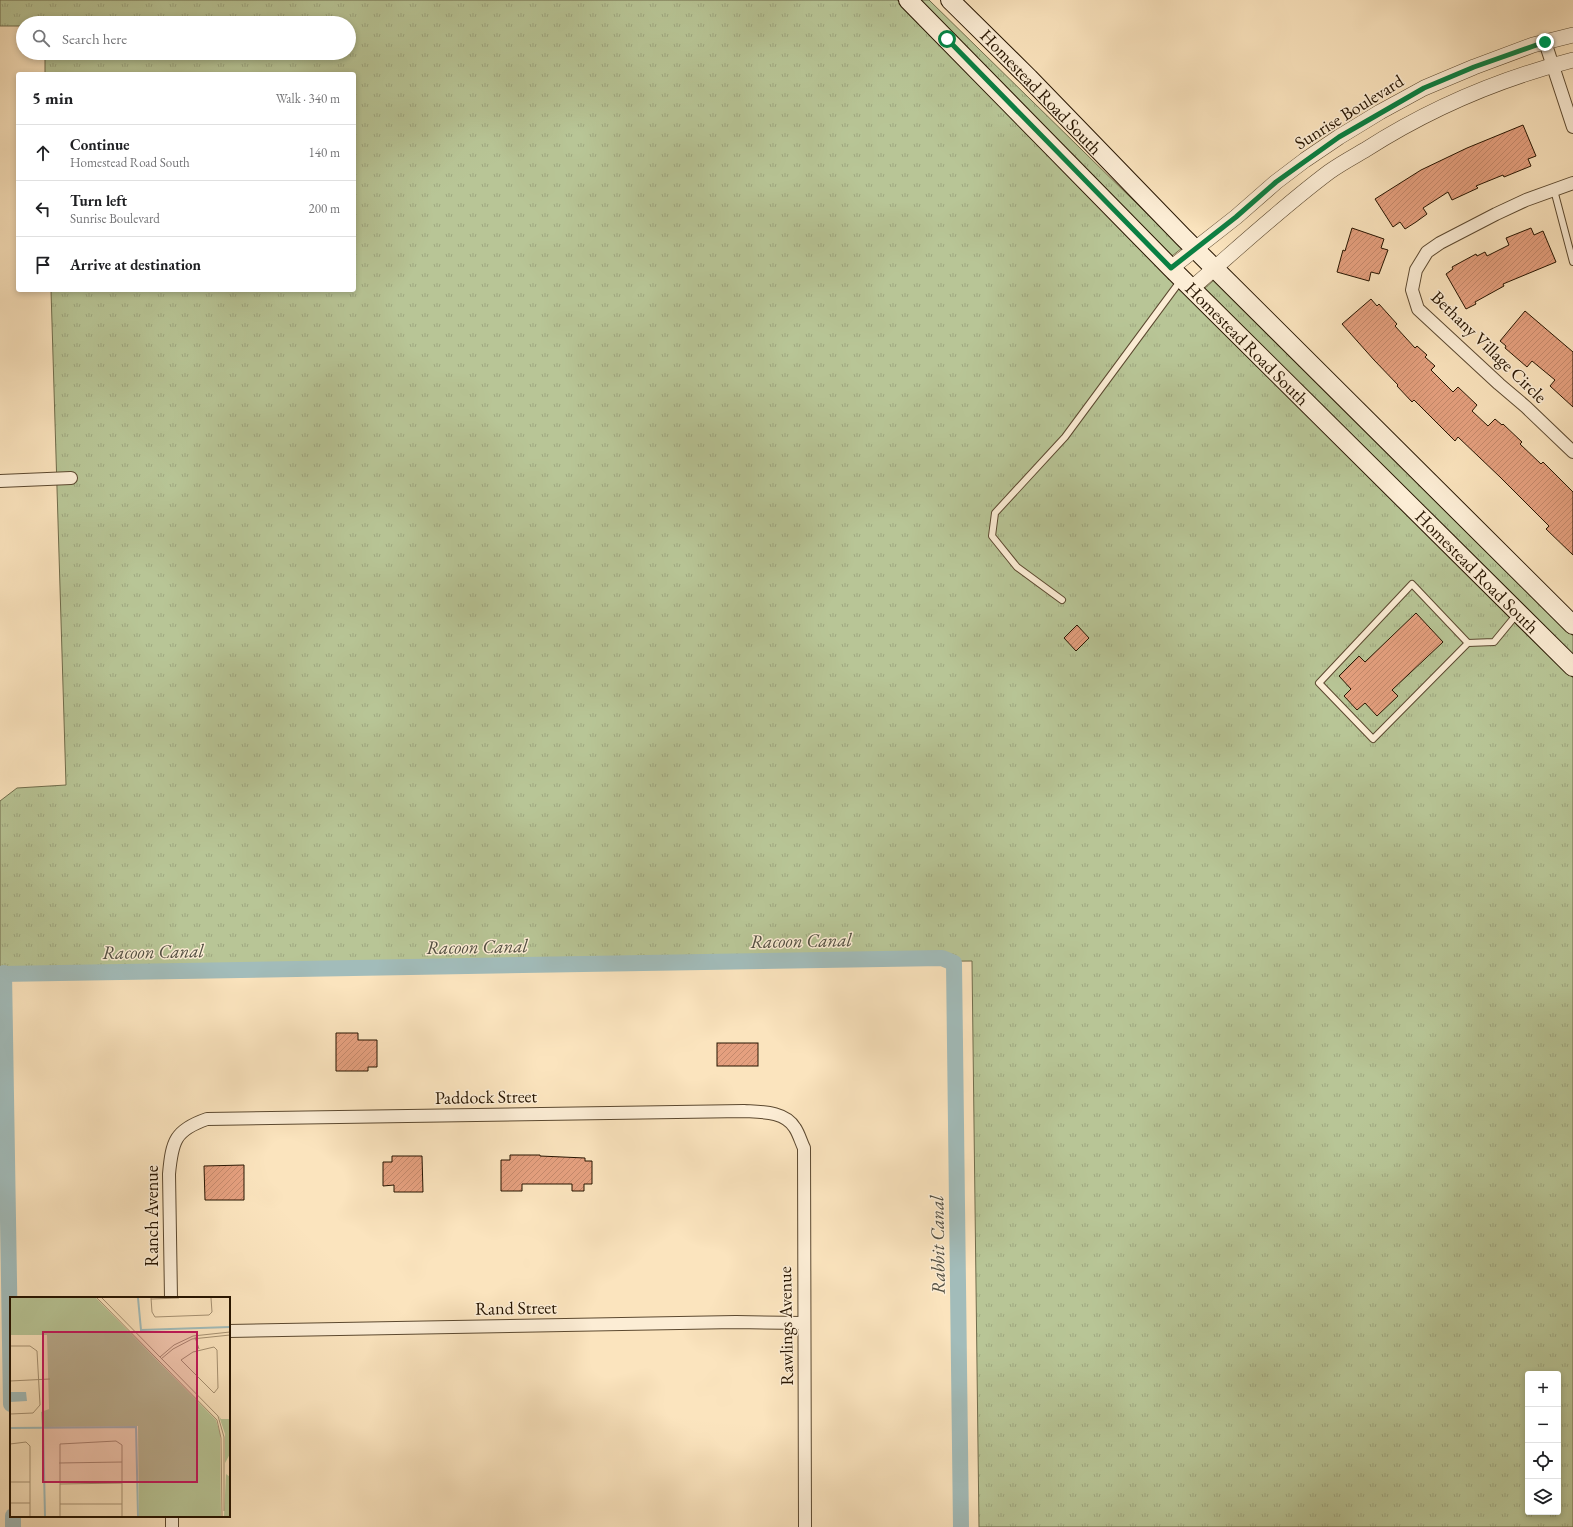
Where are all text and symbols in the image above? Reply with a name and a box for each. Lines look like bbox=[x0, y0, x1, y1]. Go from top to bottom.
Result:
search box bbox=[16, 16, 356, 60]
street label: Homestead Road South bbox=[975, 24, 1107, 159]
icon: search bbox=[30, 27, 52, 49]
text: Search here bbox=[62, 29, 127, 48]
route start bbox=[938, 30, 956, 48]
route end bbox=[1536, 33, 1554, 51]
street label: Sunrise Boulevard bbox=[1290, 68, 1408, 154]
text: 5 min bbox=[32, 87, 73, 109]
text: Walk · 340 m bbox=[276, 90, 340, 107]
text: Continue bbox=[70, 135, 130, 154]
icon: ahead bbox=[32, 142, 54, 164]
text: 140 m bbox=[309, 144, 340, 161]
text: Homestead Road South bbox=[70, 154, 190, 171]
text: Turn left bbox=[70, 191, 127, 210]
icon: left bbox=[32, 198, 54, 220]
text: 200 m bbox=[309, 200, 340, 217]
text: Sunrise Boulevard bbox=[70, 210, 160, 227]
icon: arrive bbox=[32, 254, 54, 276]
text: Arrive at destination bbox=[70, 255, 201, 274]
street label: Homestead Road South bbox=[1181, 277, 1314, 410]
street label: Bethany Village Circle bbox=[1427, 285, 1552, 408]
street label: Homestead Road South bbox=[1411, 505, 1544, 638]
water label: Racoon Canal bbox=[750, 927, 853, 954]
water label: Racoon Canal bbox=[426, 933, 529, 960]
water label: Racoon Canal bbox=[102, 938, 205, 965]
street label: Paddock Street bbox=[435, 1084, 538, 1109]
street label: Ranch Avenue bbox=[140, 1165, 163, 1267]
water label: Rabbit Canal bbox=[924, 1195, 951, 1295]
street label: Rawlings Avenue bbox=[773, 1266, 798, 1386]
street label: Rand Street bbox=[475, 1295, 557, 1320]
inset map bbox=[10, 1297, 230, 1517]
map controls bbox=[1525, 1371, 1561, 1515]
button: + bbox=[1525, 1371, 1561, 1407]
button: − bbox=[1525, 1407, 1561, 1443]
button: locate bbox=[1525, 1443, 1561, 1479]
button: layers bbox=[1525, 1479, 1561, 1515]

